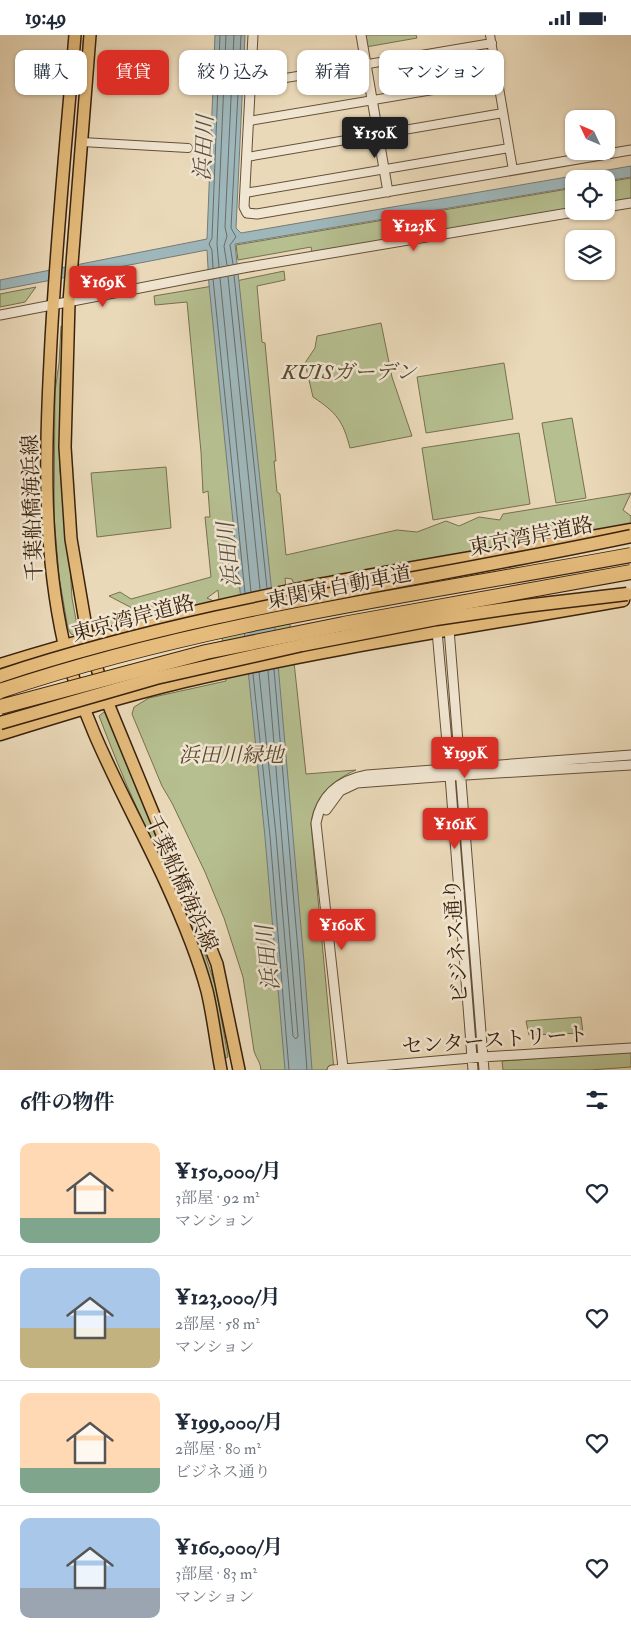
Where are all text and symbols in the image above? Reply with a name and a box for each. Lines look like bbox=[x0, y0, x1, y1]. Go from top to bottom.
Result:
text: 19:49 bbox=[25, 6, 66, 30]
chip: 購入 bbox=[15, 50, 87, 95]
chip: 賃貸 bbox=[97, 50, 169, 95]
chip: 絞り込み bbox=[179, 50, 287, 95]
chip: 新着 bbox=[297, 50, 369, 95]
chip: マンション bbox=[379, 50, 504, 95]
north arrow bbox=[565, 110, 615, 160]
map controls bbox=[565, 110, 615, 280]
water label: 浜田川 bbox=[188, 112, 220, 182]
pin: ¥150K bbox=[340, 117, 410, 159]
text: ¥150K bbox=[353, 123, 397, 143]
button: locate bbox=[565, 170, 615, 220]
pin: ¥123K bbox=[379, 209, 449, 252]
text: ¥123K bbox=[392, 216, 436, 236]
button: layers bbox=[565, 230, 615, 280]
pin: ¥169K bbox=[68, 265, 138, 308]
text: ¥169K bbox=[80, 272, 126, 292]
park label: KUISガーデン bbox=[280, 359, 418, 386]
street label: 千葉船橋海浜線 bbox=[16, 434, 49, 582]
street label: 東京湾岸道路 bbox=[467, 511, 596, 562]
water label: 浜田川 bbox=[211, 519, 246, 589]
street label: 東関東自動車道 bbox=[264, 560, 414, 615]
street label: 東京湾岸道路 bbox=[69, 589, 197, 648]
pin: ¥199K bbox=[430, 737, 500, 779]
park label: 浜田川緑地 bbox=[179, 742, 285, 769]
text: ¥199K bbox=[442, 743, 488, 763]
pin: ¥161K bbox=[420, 807, 490, 850]
street label: 千葉船橋海浜線 bbox=[139, 811, 224, 956]
text: ¥161K bbox=[434, 814, 476, 834]
street label: ビジネス通り bbox=[439, 877, 474, 1004]
pin: ¥160K bbox=[307, 909, 377, 951]
text: ¥160K bbox=[319, 915, 365, 935]
water label: 浜田川 bbox=[250, 922, 285, 992]
street label: センターストリート bbox=[401, 1021, 589, 1060]
icon: filters bbox=[583, 1086, 611, 1114]
text: 6件の物件 bbox=[20, 1089, 115, 1116]
text: ¥150,000/月 bbox=[175, 1158, 282, 1185]
icon: home bbox=[60, 1163, 120, 1223]
icon: heart bbox=[583, 1179, 611, 1207]
text: 3部屋 · 92 m² bbox=[175, 1188, 260, 1208]
text: マンション bbox=[175, 1211, 254, 1231]
text: ¥123,000/月 bbox=[175, 1284, 281, 1311]
icon: home bbox=[60, 1288, 120, 1348]
icon: heart bbox=[583, 1304, 611, 1332]
text: 2部屋 · 58 m² bbox=[175, 1314, 260, 1334]
text: マンション bbox=[175, 1337, 254, 1357]
text: ¥199,000/月 bbox=[175, 1409, 283, 1436]
icon: home bbox=[60, 1413, 120, 1473]
icon: heart bbox=[583, 1429, 611, 1457]
text: 2部屋 · 80 m² bbox=[175, 1439, 261, 1459]
text: ビジネス通り bbox=[175, 1462, 271, 1482]
text: ¥160,000/月 bbox=[175, 1534, 283, 1561]
icon: home bbox=[60, 1538, 120, 1598]
icon: heart bbox=[583, 1554, 611, 1582]
text: 3部屋 · 83 m² bbox=[175, 1564, 257, 1584]
text: マンション bbox=[175, 1587, 254, 1607]

